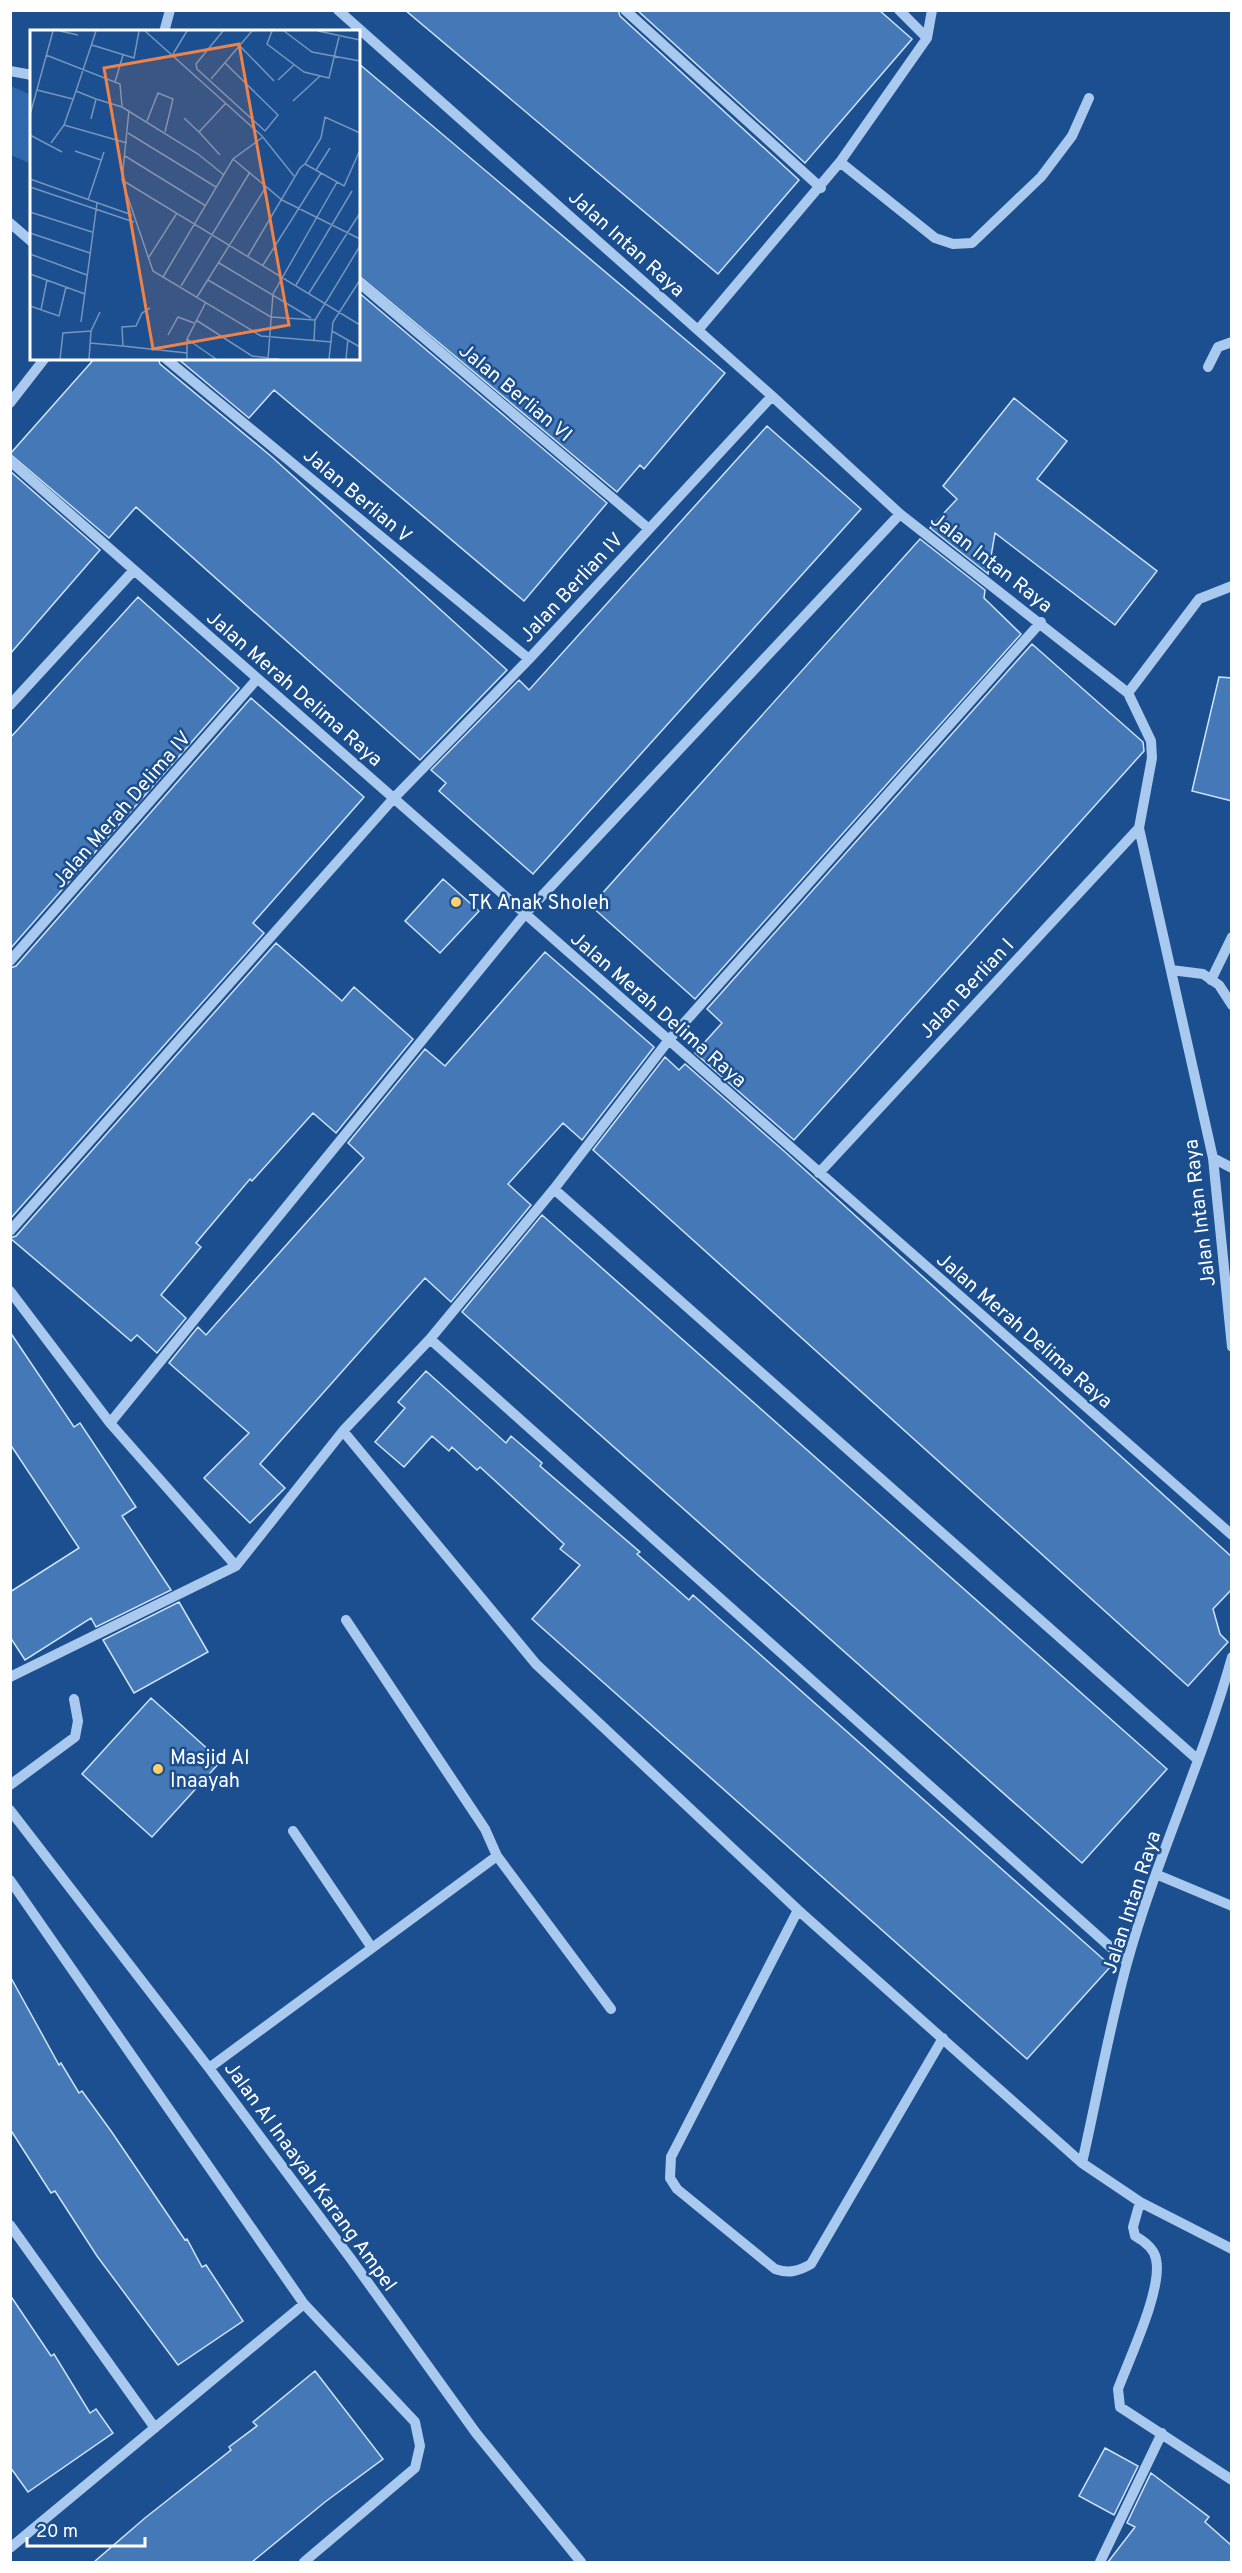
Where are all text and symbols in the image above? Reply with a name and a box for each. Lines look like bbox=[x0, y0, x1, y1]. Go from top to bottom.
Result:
inset map bbox=[30, 30, 360, 360]
street label: Jalan Intan Raya bbox=[562, 185, 690, 304]
street label: Jalan Berlian VI bbox=[453, 338, 577, 449]
street label: Jalan Berlian V bbox=[297, 443, 417, 550]
street label: Jalan Intan Raya bbox=[924, 508, 1057, 620]
street label: Jalan Berlian IV bbox=[515, 528, 630, 649]
street label: Jalan Merah Delima Raya bbox=[200, 606, 387, 773]
street label: Jalan Merah Delima IV bbox=[47, 726, 198, 894]
place label: TK Anak Sholeh bbox=[468, 891, 609, 917]
marker: TK Anak Sholeh bbox=[449, 895, 463, 909]
street label: Jalan Merah Delima Raya bbox=[564, 927, 751, 1094]
street label: Jalan Berlian I bbox=[914, 934, 1021, 1045]
street label: Jalan Intan Raya bbox=[1179, 1138, 1223, 1288]
street label: Jalan Merah Delima Raya bbox=[930, 1248, 1117, 1415]
place label: Masjid Al Inaayah bbox=[170, 1746, 250, 1795]
marker: Masjid Al Inaayah bbox=[151, 1762, 165, 1776]
street label: Jalan Intan Raya bbox=[1098, 1828, 1168, 1977]
street label: Jalan Al Inaayah Karang Ampel bbox=[217, 2057, 402, 2297]
scale bar bbox=[27, 2510, 146, 2548]
text: 20 m bbox=[36, 2521, 78, 2544]

